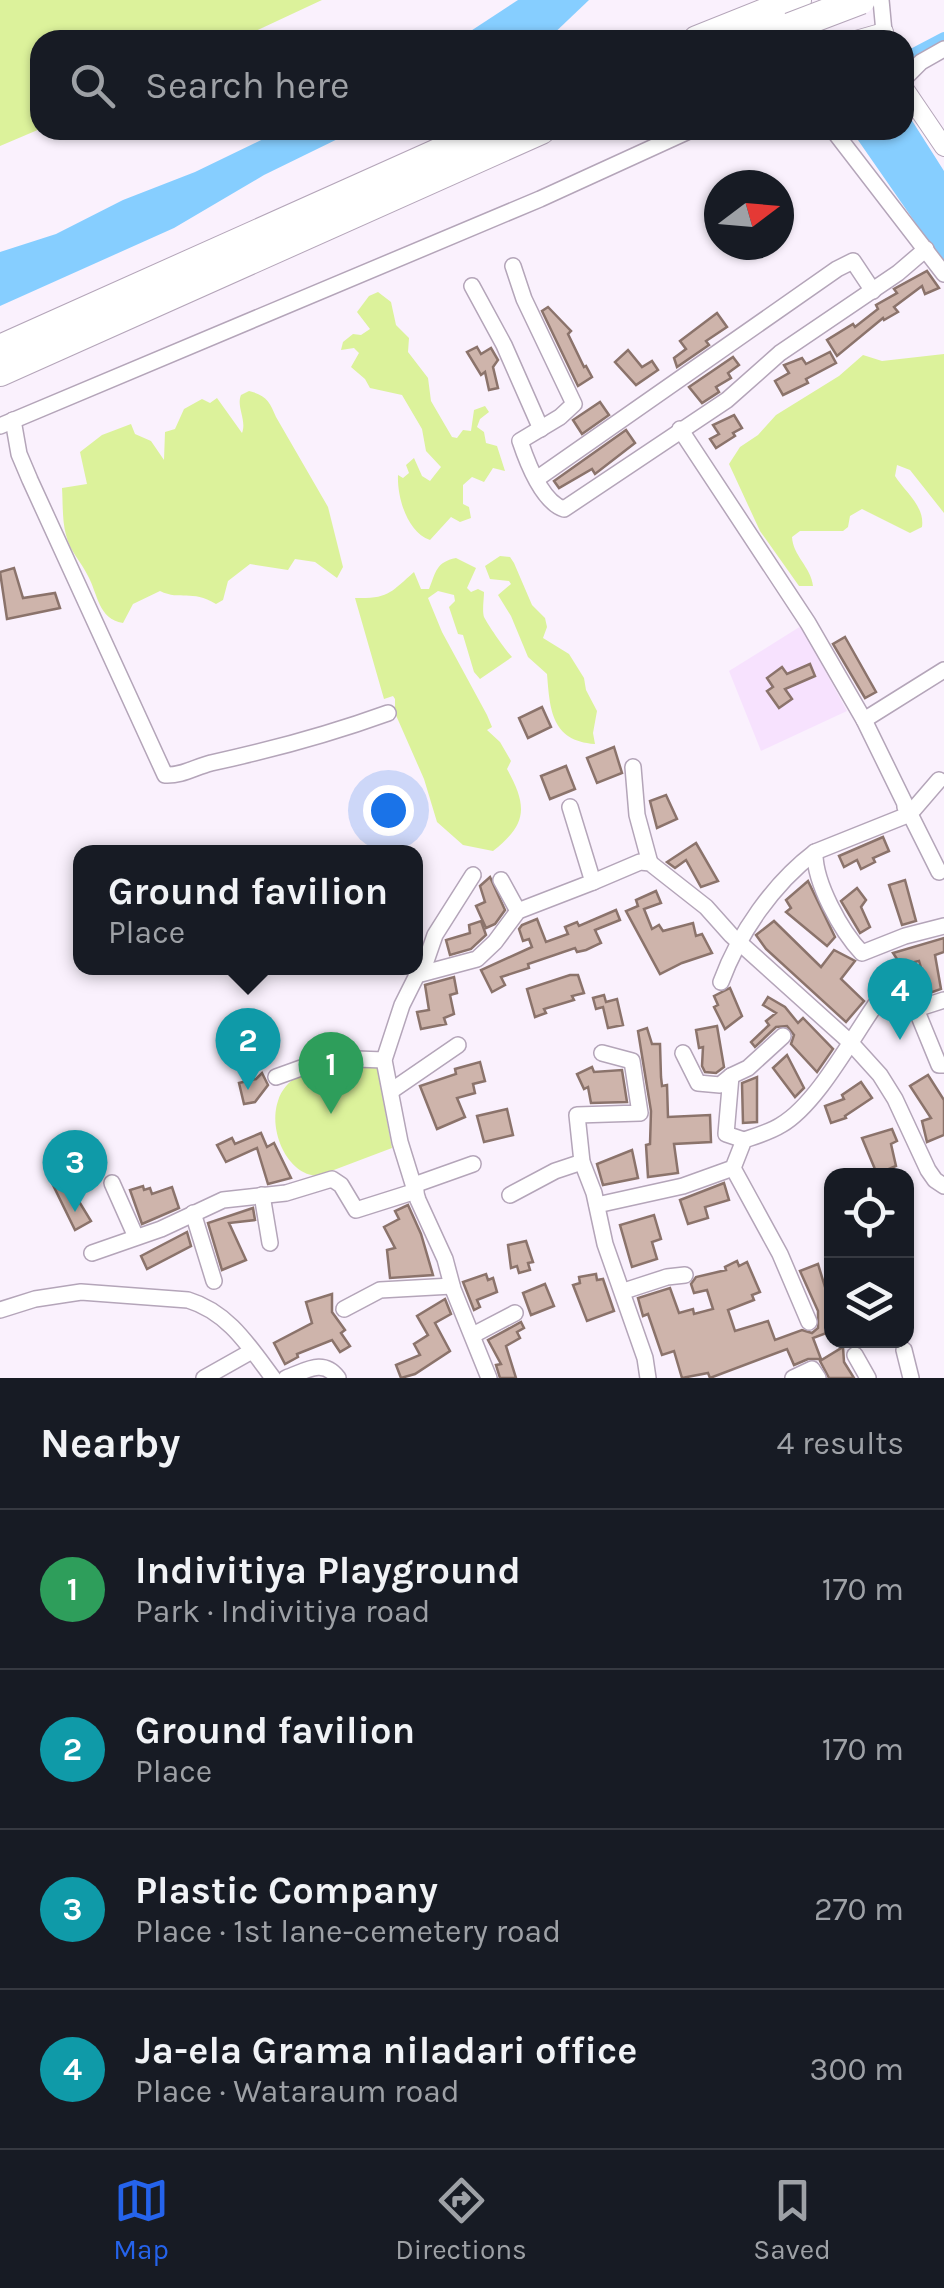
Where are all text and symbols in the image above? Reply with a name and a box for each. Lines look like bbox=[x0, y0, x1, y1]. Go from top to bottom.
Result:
search box bbox=[30, 30, 914, 140]
icon: search bbox=[65, 58, 120, 113]
text: Search here bbox=[145, 63, 349, 108]
north arrow bbox=[704, 170, 794, 260]
your location bbox=[363, 785, 414, 836]
popup bbox=[73, 845, 423, 975]
text: Ground favilion bbox=[108, 869, 388, 914]
text: Place bbox=[108, 914, 185, 951]
pin: 4 bbox=[868, 958, 932, 1040]
pin: 2 bbox=[216, 1008, 280, 1090]
pin: 1 bbox=[298, 1032, 364, 1114]
pin: 3 bbox=[42, 1130, 108, 1212]
map controls bbox=[824, 1168, 914, 1348]
button: locate bbox=[824, 1168, 914, 1258]
button: layers bbox=[824, 1258, 914, 1348]
text: Nearby bbox=[40, 1418, 180, 1468]
text: 4 results bbox=[777, 1425, 904, 1462]
text: Indivitiya Playground bbox=[135, 1548, 521, 1593]
text: 1 bbox=[67, 1571, 78, 1608]
text: 170 m bbox=[822, 1571, 904, 1608]
text: Park · Indivitiya road bbox=[135, 1593, 431, 1630]
text: Ground favilion bbox=[135, 1708, 415, 1753]
text: 2 bbox=[63, 1731, 82, 1768]
text: 170 m bbox=[822, 1731, 904, 1768]
text: Place bbox=[135, 1753, 212, 1790]
text: Plastic Company bbox=[135, 1868, 438, 1913]
text: 3 bbox=[63, 1891, 82, 1928]
text: 270 m bbox=[814, 1891, 904, 1928]
text: Place · 1st lane-cemetery road bbox=[135, 1913, 561, 1950]
text: Ja-ela Grama niladari office bbox=[135, 2028, 637, 2073]
text: 4 bbox=[63, 2051, 82, 2088]
text: 300 m bbox=[810, 2051, 904, 2088]
text: Place · Wataraum road bbox=[135, 2073, 460, 2110]
tab: Map bbox=[113, 2173, 169, 2266]
tab: Directions bbox=[395, 2173, 527, 2266]
tab: Saved bbox=[753, 2173, 831, 2266]

